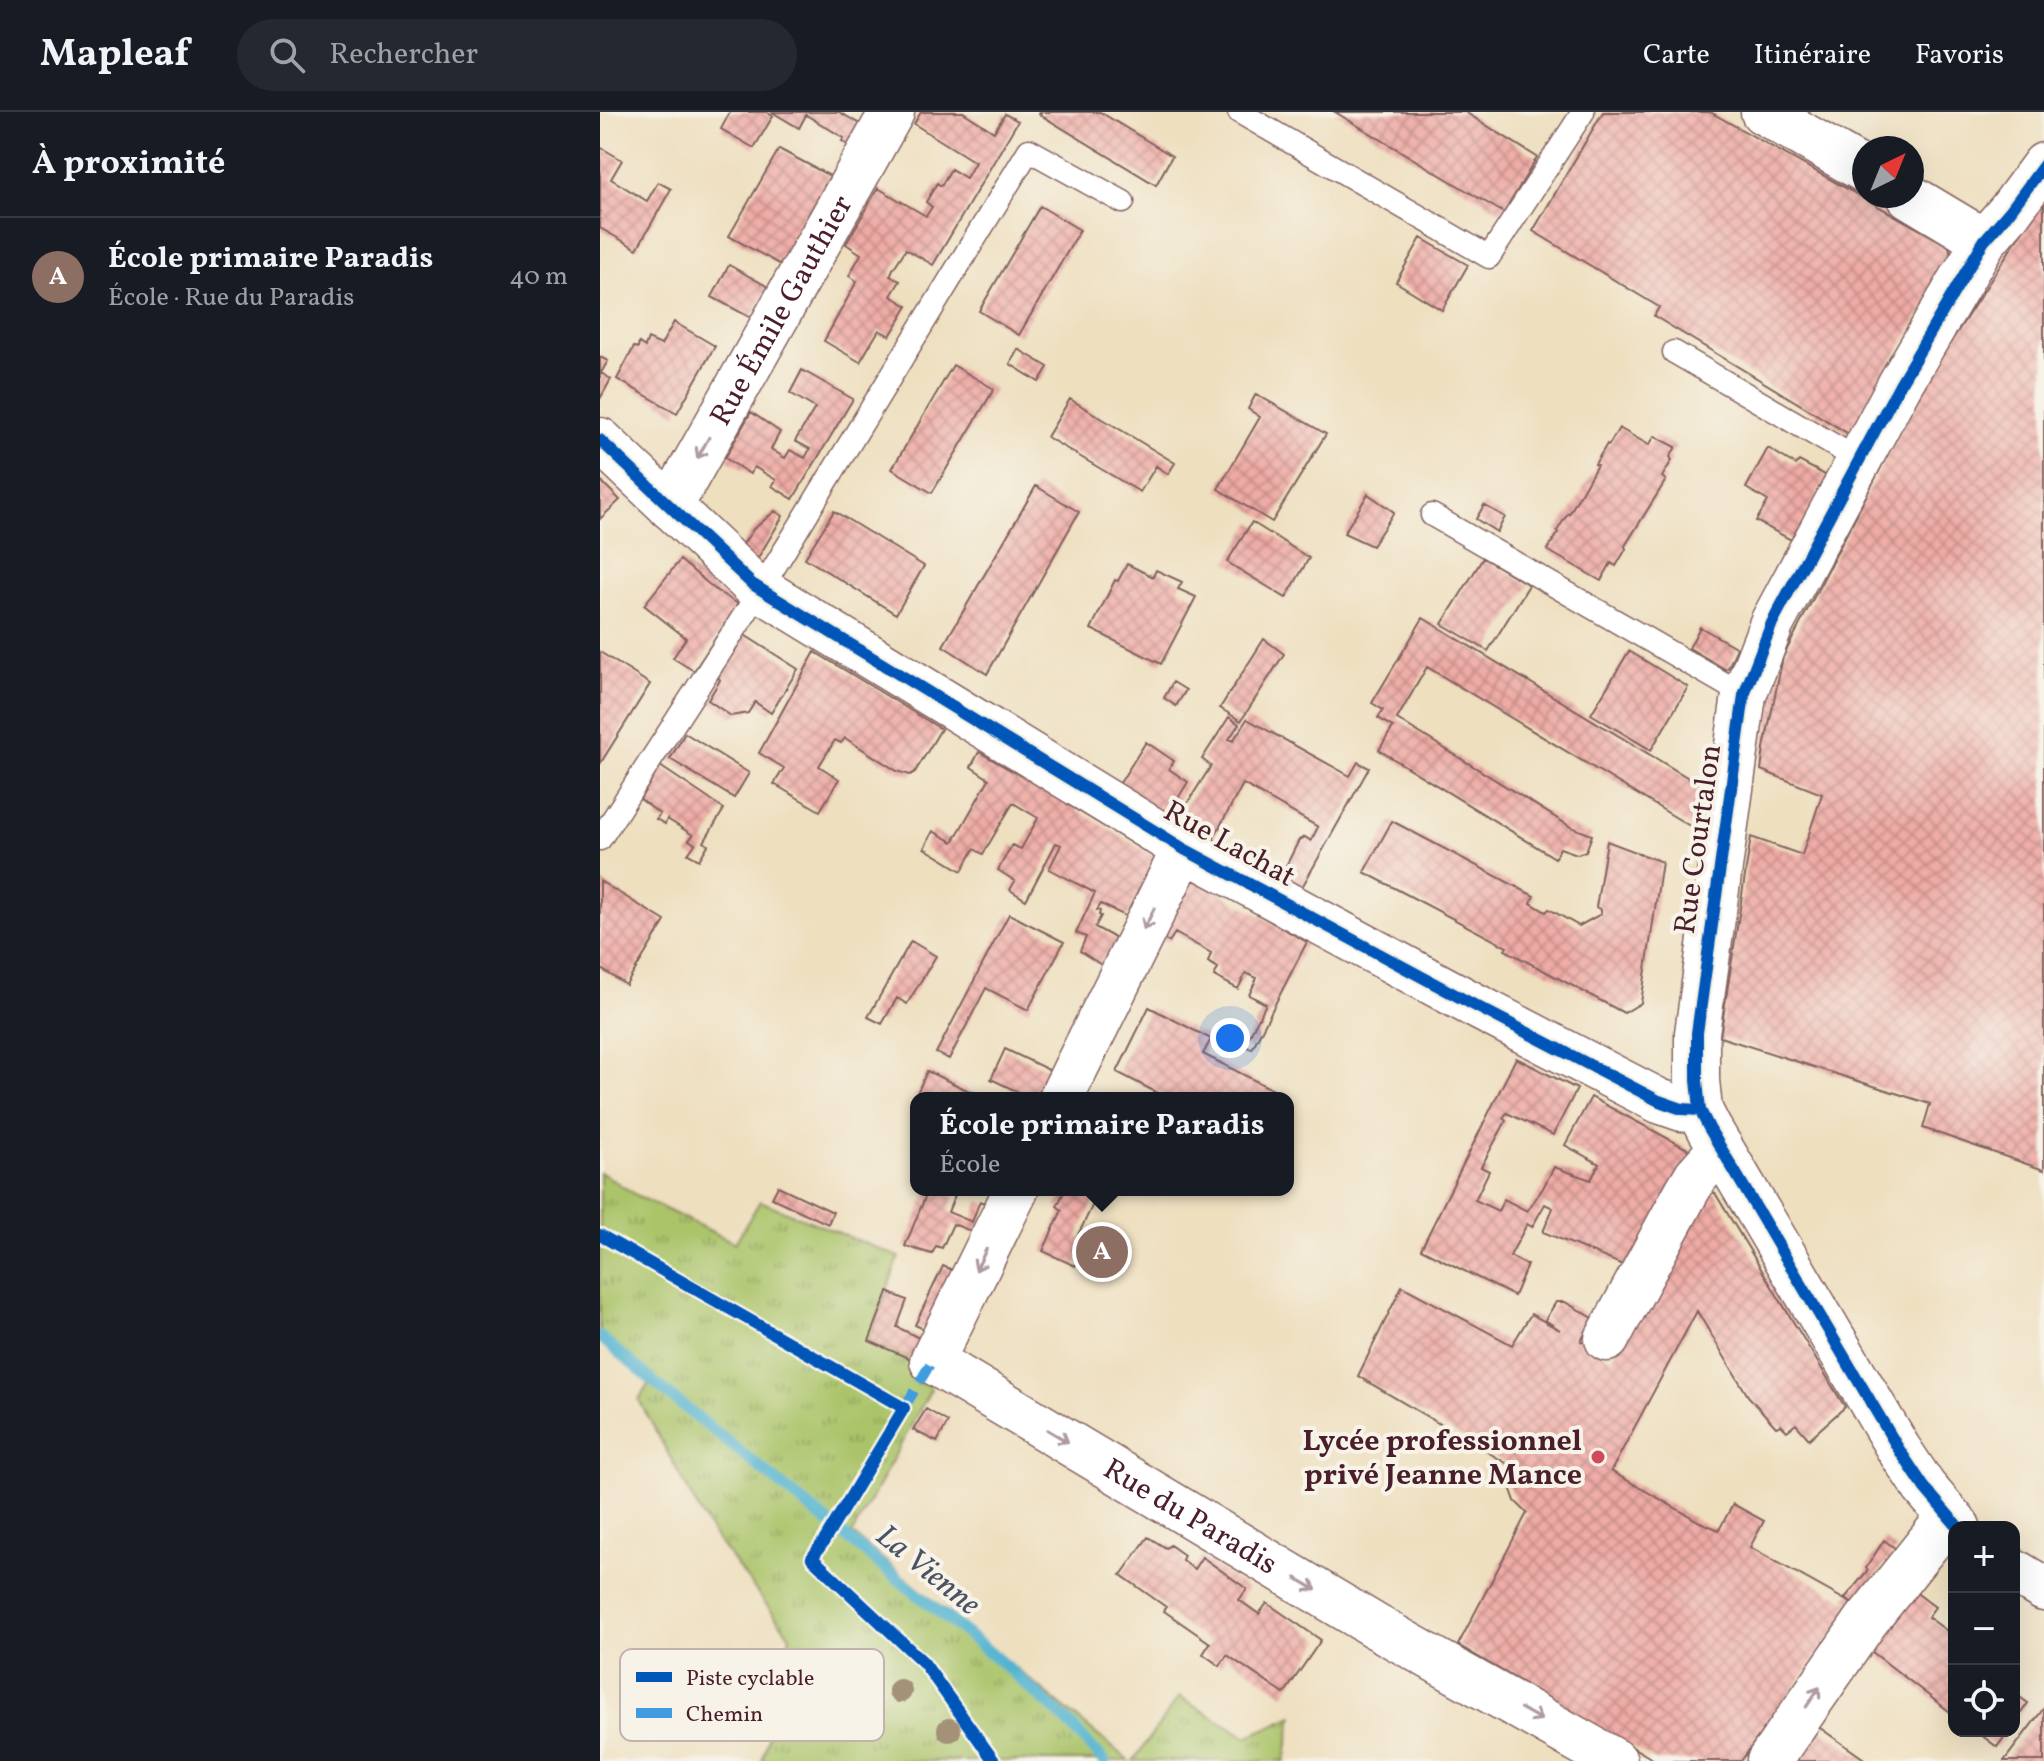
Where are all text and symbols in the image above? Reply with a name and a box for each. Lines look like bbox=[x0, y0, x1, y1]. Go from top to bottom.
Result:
search box bbox=[237, 19, 797, 91]
text: Mapleaf bbox=[40, 29, 189, 82]
icon: search bbox=[265, 33, 309, 77]
text: Rechercher bbox=[329, 34, 478, 76]
text: Carte bbox=[1643, 36, 1710, 75]
text: Itinéraire bbox=[1754, 36, 1871, 75]
text: Favoris bbox=[1915, 36, 2004, 75]
north arrow bbox=[1852, 136, 1924, 208]
text: À proximité bbox=[32, 141, 225, 188]
street label: Rue Émile Gauthier bbox=[701, 188, 864, 434]
text: École primaire Paradis bbox=[108, 238, 433, 280]
text: A bbox=[49, 259, 67, 295]
text: 40 m bbox=[509, 259, 568, 295]
text: École · Rue du Paradis bbox=[108, 280, 354, 316]
one-way arrow bbox=[695, 436, 710, 460]
street label: Rue Courtalon bbox=[1665, 742, 1733, 937]
street label: Rue Lachat bbox=[1155, 791, 1303, 898]
one-way arrow bbox=[1141, 907, 1157, 931]
your location bbox=[1210, 1018, 1250, 1058]
popup bbox=[910, 1092, 1294, 1196]
text: École primaire Paradis bbox=[939, 1105, 1265, 1147]
text: École bbox=[939, 1147, 1000, 1183]
pin: A bbox=[1076, 1222, 1128, 1282]
one-way arrow bbox=[973, 1248, 988, 1271]
place label: Lycée professionnel privé Jeanne Mance bbox=[1303, 1421, 1582, 1497]
one-way arrow bbox=[1046, 1429, 1069, 1445]
marker: Lycée professionnel privé Jeanne Mance bbox=[1589, 1448, 1607, 1466]
street label: Rue du Paradis bbox=[1095, 1449, 1285, 1586]
water label: La Vienne bbox=[865, 1516, 989, 1627]
map controls bbox=[1948, 1521, 2020, 1737]
button: + bbox=[1948, 1521, 2020, 1593]
one-way arrow bbox=[1294, 1576, 1317, 1592]
button: − bbox=[1948, 1593, 2020, 1665]
legend bbox=[620, 1649, 884, 1741]
text: Piste cyclable bbox=[686, 1664, 814, 1695]
button: locate bbox=[1948, 1665, 2020, 1737]
one-way arrow bbox=[1805, 1686, 1821, 1708]
text: Chemin bbox=[686, 1700, 763, 1731]
one-way arrow bbox=[1519, 1706, 1542, 1722]

